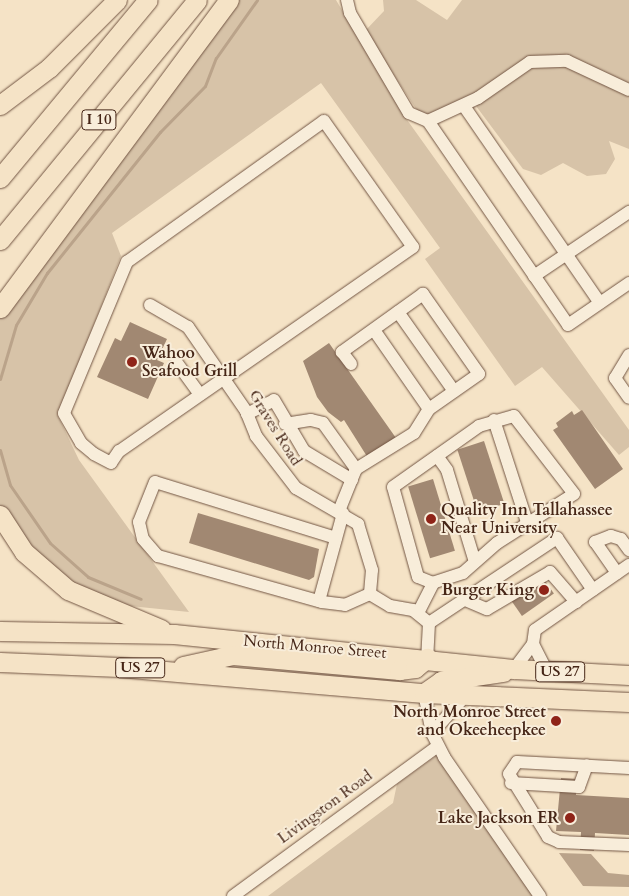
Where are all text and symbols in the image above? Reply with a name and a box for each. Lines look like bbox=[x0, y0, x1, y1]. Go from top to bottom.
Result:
road number: I 10 bbox=[80, 108, 118, 132]
place label: Wahoo Seafood Grill bbox=[142, 343, 237, 381]
marker: Wahoo Seafood Grill bbox=[126, 356, 138, 368]
street label: Graves Road bbox=[244, 387, 306, 469]
place label: Quality Inn Tallahassee Near University bbox=[441, 500, 613, 538]
marker: Quality Inn Tallahassee Near University bbox=[425, 513, 437, 525]
place label: Burger King bbox=[441, 580, 534, 600]
marker: Burger King bbox=[538, 584, 550, 596]
street label: North Monroe Street bbox=[243, 631, 387, 663]
road number: US 27 bbox=[115, 656, 165, 680]
road number: US 27 bbox=[535, 660, 585, 684]
place label: North Monroe Street and Okeeheepkee bbox=[393, 702, 546, 740]
marker: North Monroe Street and Okeeheepkee bbox=[550, 715, 562, 727]
street label: Livingston Road bbox=[274, 766, 376, 848]
place label: Lake Jackson ER bbox=[438, 808, 559, 828]
marker: Lake Jackson ER bbox=[563, 811, 577, 825]

